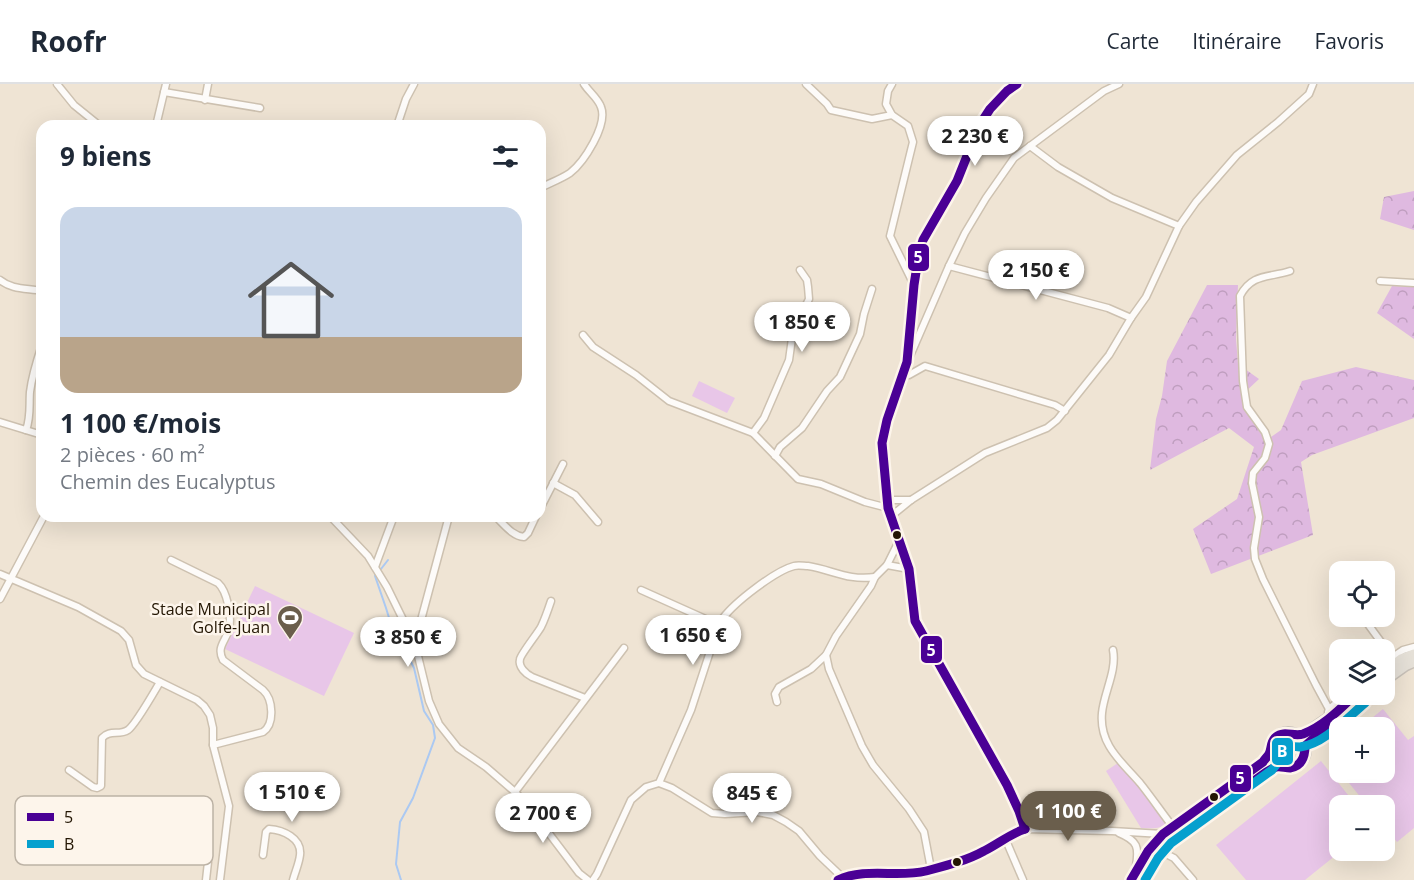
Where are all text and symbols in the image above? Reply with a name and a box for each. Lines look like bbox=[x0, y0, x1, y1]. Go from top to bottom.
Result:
text: Roofr bbox=[30, 22, 107, 60]
text: Carte bbox=[1106, 27, 1159, 55]
text: Itinéraire bbox=[1192, 27, 1281, 55]
text: Favoris bbox=[1314, 27, 1384, 55]
pin: 2 230 € bbox=[920, 116, 1030, 167]
text: 2 230 € bbox=[941, 122, 1009, 149]
text: 9 biens bbox=[60, 138, 151, 174]
icon: filters bbox=[489, 140, 522, 173]
line badge: 5 bbox=[907, 243, 930, 272]
icon: home bbox=[237, 246, 345, 354]
text: 5 bbox=[913, 246, 923, 268]
pin: 2 150 € bbox=[981, 250, 1091, 301]
text: 2 150 € bbox=[1002, 256, 1070, 283]
pin: 1 850 € bbox=[747, 302, 857, 353]
text: 1 850 € bbox=[768, 308, 836, 335]
text: 1 100 €/mois bbox=[60, 405, 221, 441]
text: 2 pièces · 60 m² bbox=[60, 441, 205, 468]
text: Chemin des Eucalyptus bbox=[60, 468, 276, 495]
unlabelled marker bbox=[891, 529, 903, 541]
map controls bbox=[1329, 561, 1395, 861]
button: locate bbox=[1329, 561, 1395, 627]
place label: Stade Municipal Golfe-Juan bbox=[151, 598, 270, 638]
sports icon: Stade Municipal Golfe-Juan bbox=[275, 603, 305, 641]
pin: 1 650 € bbox=[638, 615, 748, 666]
pin: 3 850 € bbox=[353, 617, 463, 668]
text: 1 650 € bbox=[659, 621, 727, 648]
text: 3 850 € bbox=[374, 623, 442, 650]
line badge: 5 bbox=[920, 635, 943, 664]
text: 5 bbox=[926, 639, 936, 661]
button: layers bbox=[1329, 639, 1395, 705]
button: + bbox=[1329, 717, 1395, 783]
line badge: B bbox=[1271, 737, 1294, 766]
text: B bbox=[1277, 740, 1287, 762]
line badge: 5 bbox=[1229, 764, 1252, 793]
text: 5 bbox=[1235, 767, 1245, 789]
pin: 1 510 € bbox=[237, 772, 347, 823]
pin: 845 € bbox=[710, 773, 794, 824]
text: 1 510 € bbox=[258, 778, 326, 805]
text: 845 € bbox=[727, 779, 777, 806]
pin: 1 100 € bbox=[1013, 791, 1123, 842]
unlabelled marker bbox=[1208, 791, 1220, 803]
pin: 2 700 € bbox=[488, 793, 598, 844]
button: − bbox=[1329, 795, 1395, 861]
legend bbox=[15, 796, 213, 865]
text: 1 100 € bbox=[1034, 797, 1102, 824]
text: 2 700 € bbox=[509, 799, 577, 826]
text: 5 bbox=[64, 806, 73, 828]
text: B bbox=[64, 833, 74, 855]
unlabelled marker bbox=[951, 856, 963, 868]

